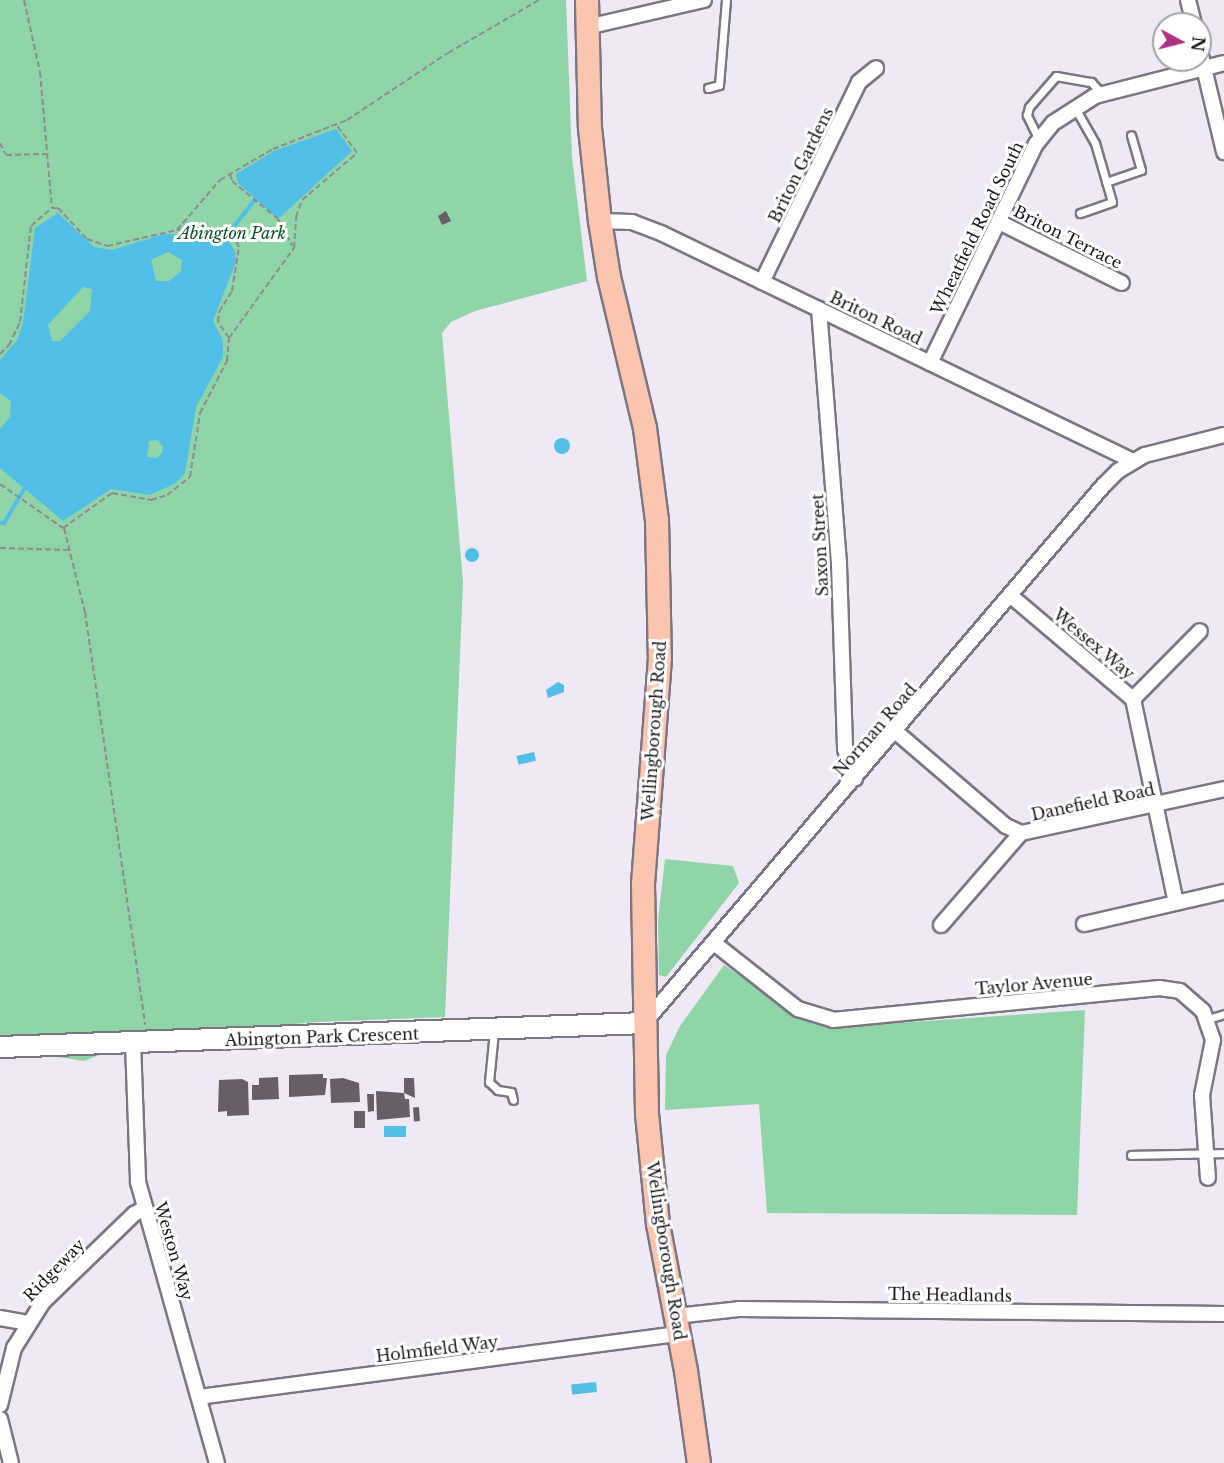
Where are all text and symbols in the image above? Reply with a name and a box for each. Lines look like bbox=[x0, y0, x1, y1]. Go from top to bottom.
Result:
north arrow bbox=[1152, 12, 1212, 72]
text: N bbox=[1187, 35, 1209, 53]
street label: Briton Gardens bbox=[765, 104, 837, 226]
street label: Wheatfield Road South bbox=[927, 138, 1027, 318]
street label: Briton Terrace bbox=[1010, 201, 1126, 273]
park label: Abington Park bbox=[178, 223, 286, 243]
street label: Briton Road bbox=[827, 287, 925, 349]
street label: Saxon Street bbox=[808, 493, 832, 597]
street label: Wessex Way bbox=[1049, 604, 1139, 684]
street label: Wellingborough Road bbox=[638, 640, 670, 822]
street label: Norman Road bbox=[830, 680, 920, 780]
street label: Danefield Road bbox=[1029, 780, 1157, 824]
street label: Taylor Avenue bbox=[974, 969, 1094, 999]
street label: Abington Park Crescent bbox=[225, 1024, 419, 1050]
street label: Wellingborough Road bbox=[642, 1160, 690, 1342]
street label: Weston Way bbox=[151, 1199, 197, 1303]
street label: Ridgeway bbox=[19, 1235, 89, 1305]
street label: The Headlands bbox=[888, 1284, 1012, 1306]
street label: Holmfield Way bbox=[375, 1332, 499, 1366]

